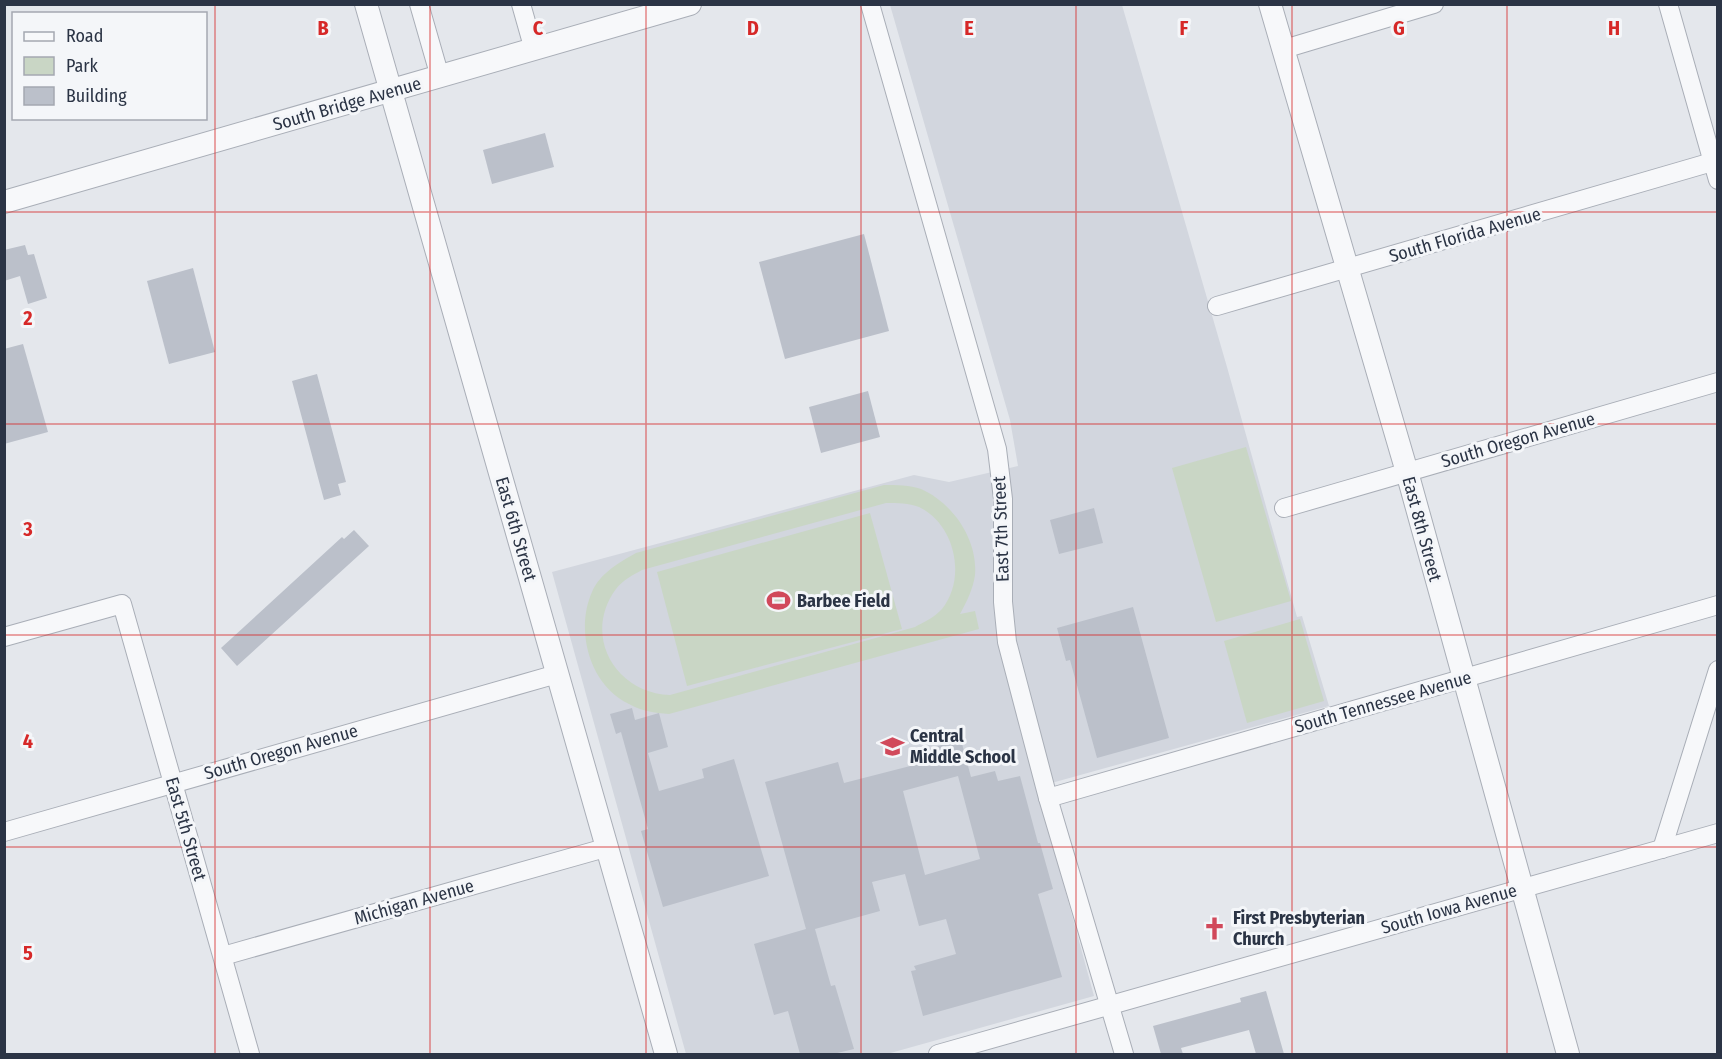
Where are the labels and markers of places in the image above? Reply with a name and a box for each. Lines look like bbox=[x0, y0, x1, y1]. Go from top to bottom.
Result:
sports icon: Barbee Field bbox=[766, 588, 792, 614]
place label: Barbee Field bbox=[797, 590, 890, 612]
place label: Central Middle School bbox=[910, 725, 1016, 768]
school or university icon: Central Middle School bbox=[879, 733, 905, 759]
place label: First Presbyterian Church bbox=[1233, 907, 1365, 950]
church icon: First Presbyterian Church bbox=[1202, 915, 1228, 941]

